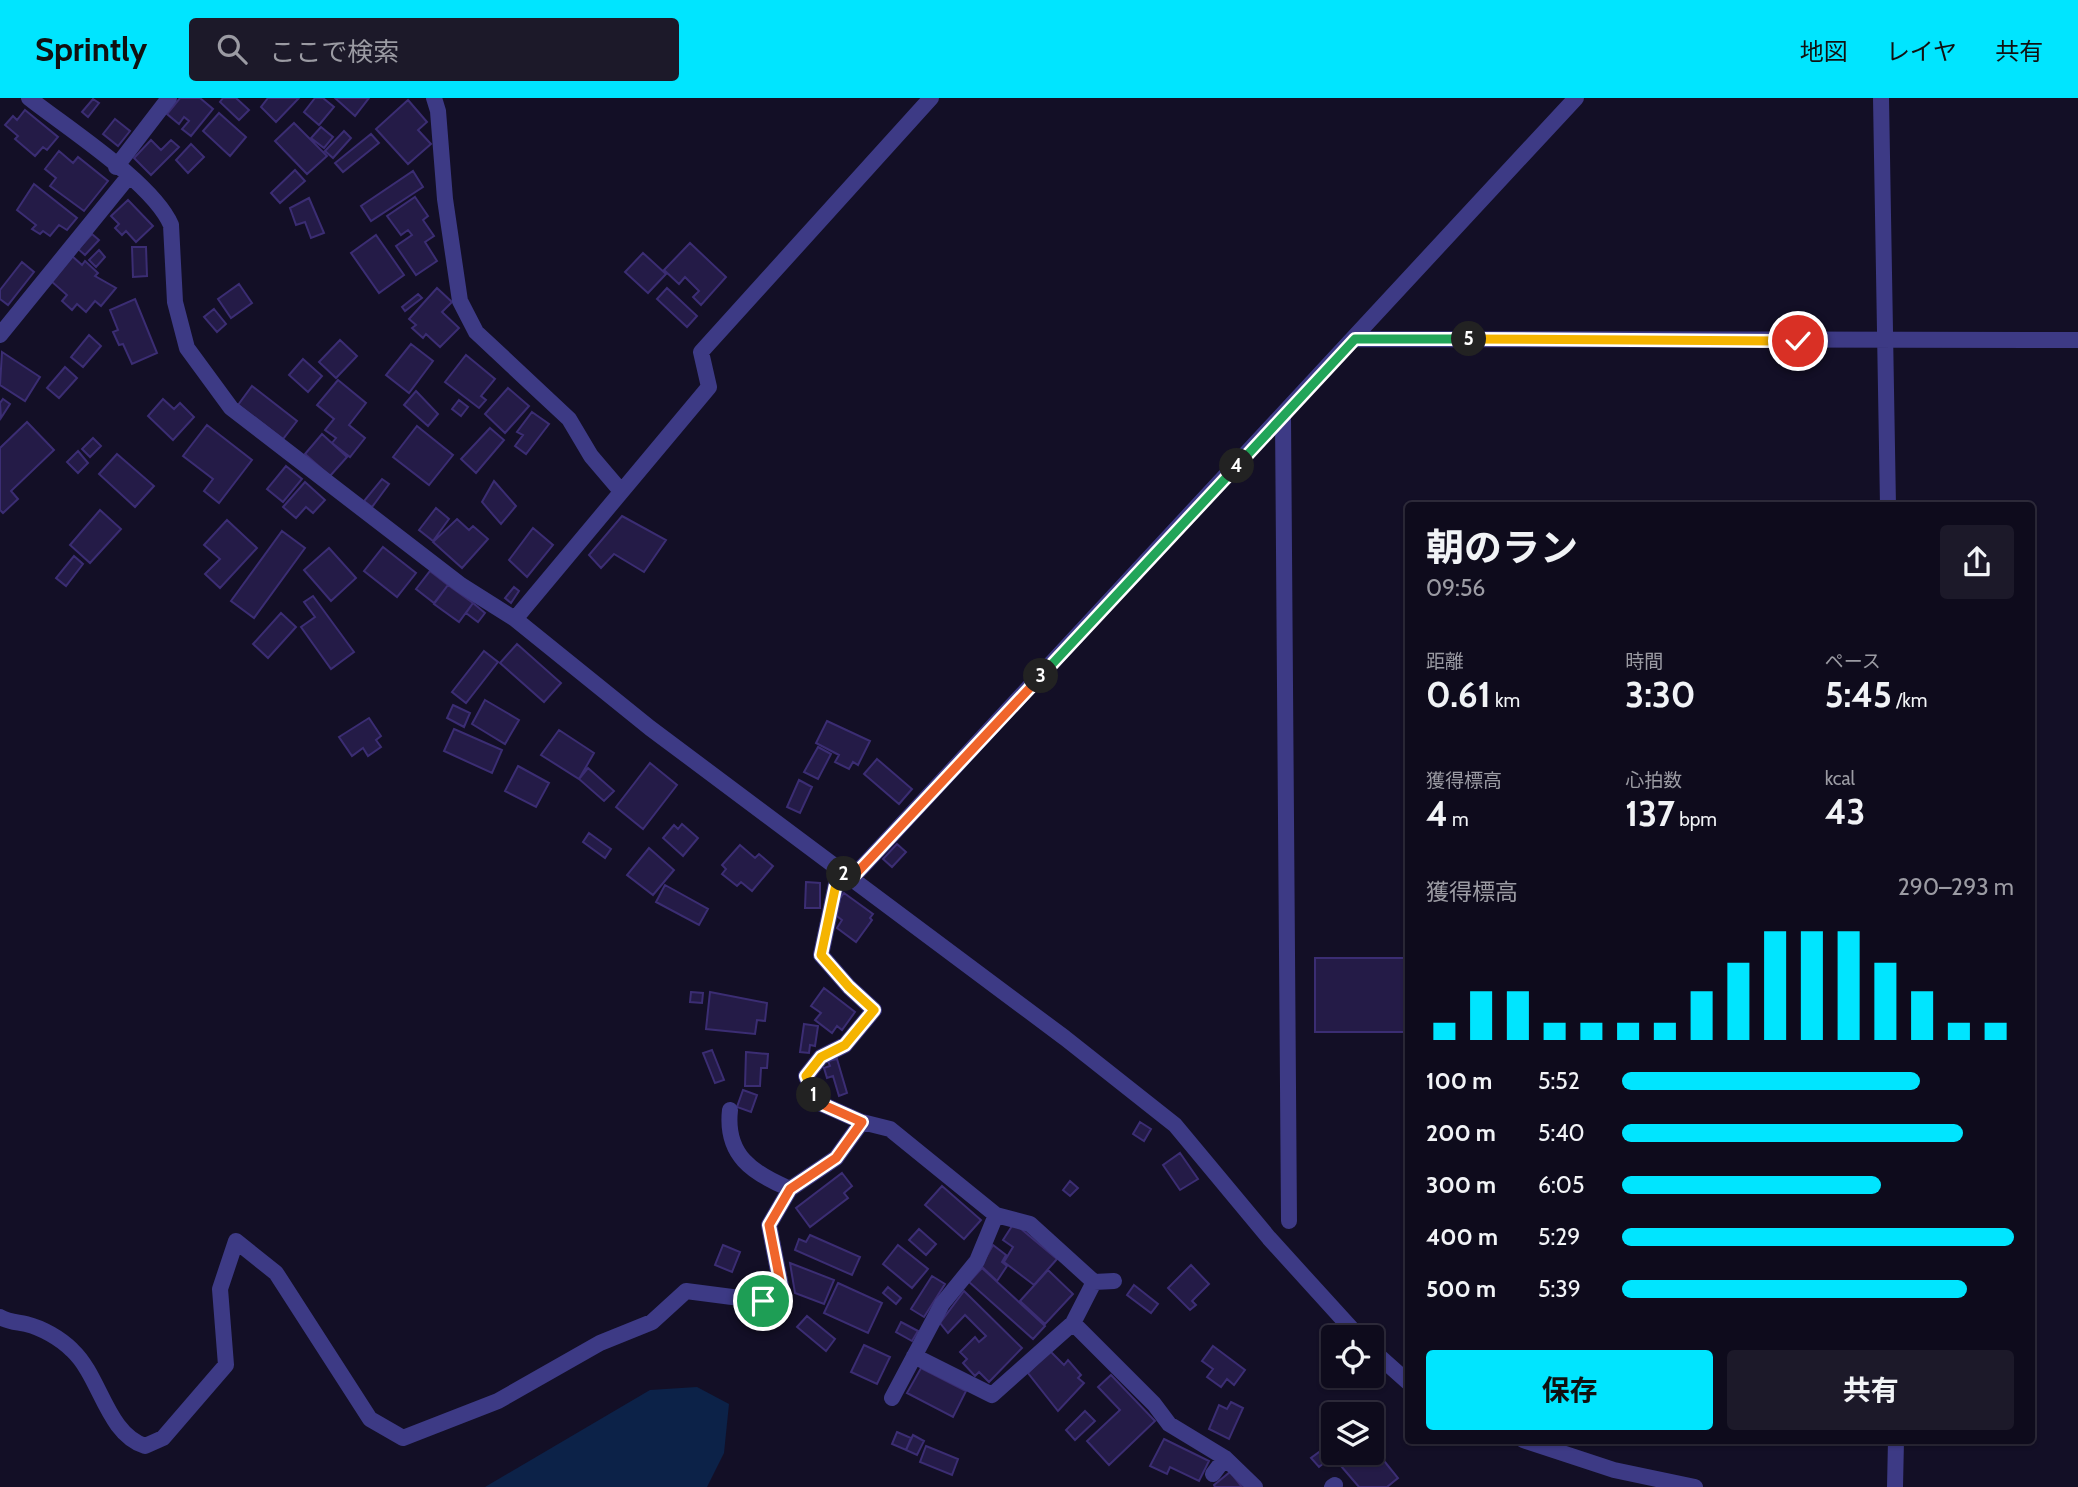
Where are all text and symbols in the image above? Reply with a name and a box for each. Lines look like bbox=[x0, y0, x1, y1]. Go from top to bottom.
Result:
search box bbox=[189, 18, 679, 81]
text: Sprintly bbox=[35, 29, 147, 69]
icon: search bbox=[213, 30, 251, 68]
text: ここで検索 bbox=[269, 36, 399, 68]
text: 地図 bbox=[1800, 37, 1848, 66]
text: レイヤ bbox=[1886, 37, 1957, 66]
text: 共有 bbox=[1995, 37, 2043, 66]
pin bbox=[1768, 311, 1828, 371]
pin: 5 bbox=[1452, 322, 1486, 356]
icon: check bbox=[1779, 322, 1817, 360]
text: 5 bbox=[1463, 327, 1474, 350]
pin: 4 bbox=[1220, 448, 1254, 484]
text: 4 bbox=[1231, 454, 1242, 477]
text: 朝のラン bbox=[1426, 524, 1578, 571]
button: share bbox=[1940, 525, 2014, 599]
text: 09:56 bbox=[1426, 574, 1485, 602]
text: 距離 bbox=[1426, 650, 1464, 673]
text: 時間 bbox=[1625, 650, 1663, 673]
text: ペース bbox=[1825, 650, 1881, 673]
pin: 3 bbox=[1024, 658, 1058, 694]
text: 3 bbox=[1035, 664, 1046, 687]
text: 0.61 bbox=[1426, 673, 1491, 716]
text: 3:30 bbox=[1625, 673, 1696, 716]
text: 5:45 bbox=[1825, 673, 1892, 716]
text: km bbox=[1491, 689, 1520, 712]
text: /km bbox=[1892, 689, 1927, 712]
text: kcal bbox=[1825, 767, 1855, 790]
text: 獲得標高 bbox=[1426, 769, 1502, 792]
text: 心拍数 bbox=[1625, 769, 1682, 792]
text: 43 bbox=[1825, 790, 1865, 833]
text: 4 bbox=[1426, 792, 1448, 835]
text: 137 bbox=[1625, 792, 1675, 835]
text: m bbox=[1448, 808, 1469, 831]
text: bpm bbox=[1675, 808, 1717, 831]
pin: 2 bbox=[826, 856, 862, 892]
text: 2 bbox=[838, 862, 849, 885]
text: 290–293 m bbox=[1898, 873, 2014, 901]
text: 獲得標高 bbox=[1426, 878, 1518, 906]
text: 100 m bbox=[1426, 1067, 1492, 1095]
text: 5:52 bbox=[1538, 1067, 1580, 1095]
pin: 1 bbox=[796, 1077, 832, 1112]
text: 1 bbox=[810, 1083, 817, 1106]
text: 200 m bbox=[1426, 1119, 1496, 1147]
text: 5:40 bbox=[1538, 1119, 1585, 1147]
text: 300 m bbox=[1426, 1171, 1496, 1199]
text: 6:05 bbox=[1538, 1171, 1584, 1199]
text: 400 m bbox=[1426, 1223, 1498, 1251]
text: 5:29 bbox=[1538, 1223, 1580, 1251]
pin bbox=[733, 1271, 793, 1331]
text: 500 m bbox=[1426, 1275, 1496, 1303]
text: 5:39 bbox=[1538, 1275, 1581, 1303]
icon: arrive bbox=[744, 1282, 782, 1320]
map controls bbox=[1321, 1325, 1384, 1465]
button: locate bbox=[1321, 1325, 1384, 1388]
button: 保存 bbox=[1426, 1350, 1713, 1430]
button: 共有 bbox=[1727, 1350, 2014, 1430]
button: layers bbox=[1321, 1402, 1384, 1465]

